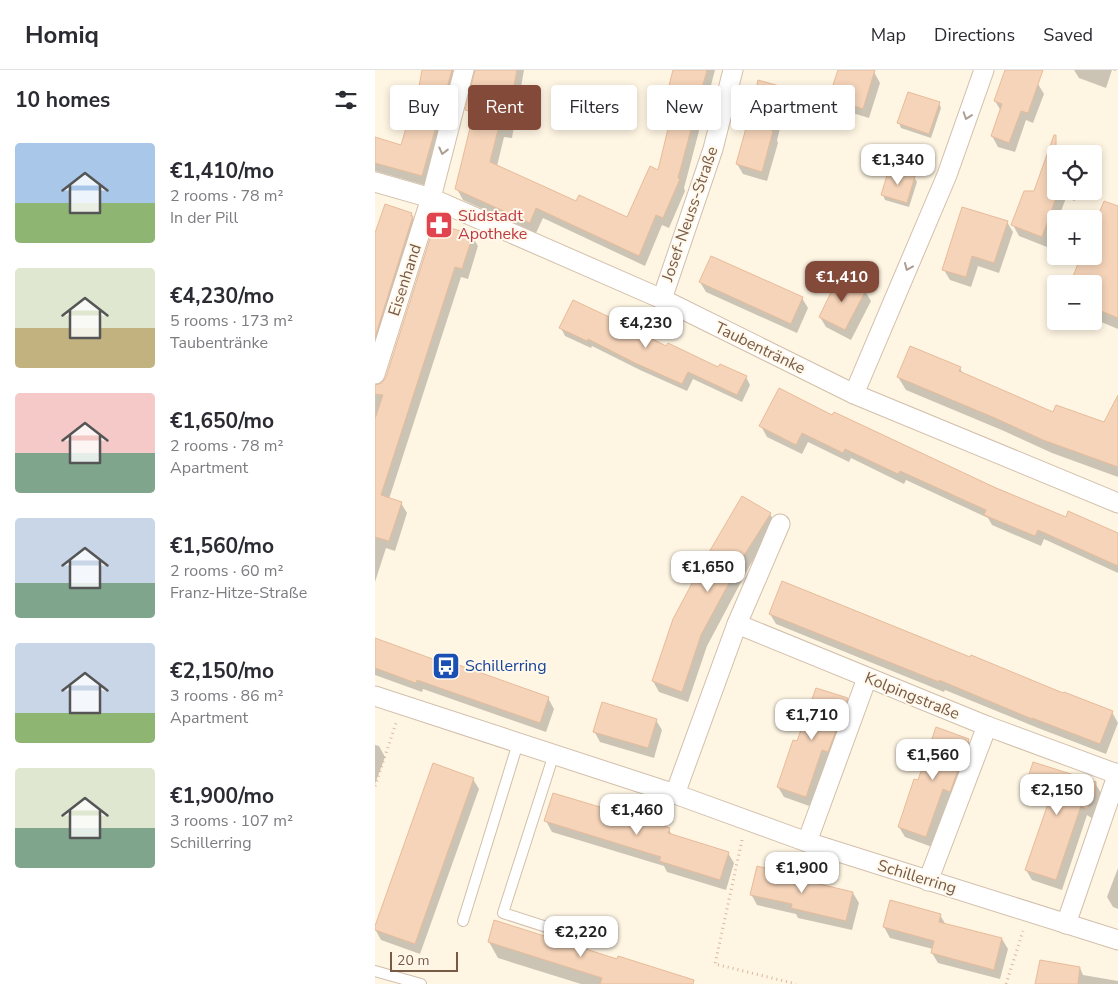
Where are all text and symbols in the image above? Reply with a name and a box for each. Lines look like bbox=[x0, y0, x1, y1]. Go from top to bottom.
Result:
text: Homiq bbox=[25, 19, 99, 51]
text: Map bbox=[871, 23, 906, 47]
text: Directions bbox=[934, 23, 1015, 47]
text: Saved bbox=[1043, 23, 1093, 47]
chip: Buy bbox=[390, 85, 458, 130]
chip: Rent bbox=[468, 85, 541, 130]
chip: Filters bbox=[551, 85, 637, 130]
chip: New bbox=[647, 85, 721, 130]
chip: Apartment bbox=[731, 85, 855, 130]
text: 10 homes bbox=[15, 86, 110, 114]
icon: filters bbox=[332, 86, 360, 114]
one-way arrow bbox=[963, 111, 973, 120]
street label: Josef-Neuss-Straße bbox=[656, 144, 723, 285]
pin: €1,340 bbox=[857, 144, 939, 186]
map controls bbox=[1047, 145, 1102, 330]
button: locate bbox=[1047, 145, 1102, 200]
one-way arrow bbox=[438, 147, 449, 156]
text: €1,340 bbox=[872, 149, 924, 171]
text: €1,410/mo bbox=[170, 157, 274, 185]
icon: home bbox=[55, 163, 115, 223]
text: 2 rooms · 78 m² bbox=[170, 185, 283, 207]
place label: Südstadt Apotheke bbox=[458, 205, 527, 245]
text: In der Pill bbox=[170, 207, 238, 229]
pharmacy icon: Südstadt Apotheke bbox=[424, 210, 454, 240]
button: + bbox=[1047, 210, 1102, 265]
street label: Eisenhand bbox=[383, 241, 427, 319]
pin: €1,410 bbox=[801, 260, 883, 303]
one-way arrow bbox=[903, 262, 914, 271]
text: €1,410 bbox=[816, 266, 868, 288]
button: − bbox=[1047, 275, 1102, 330]
text: €4,230/mo bbox=[170, 282, 274, 310]
icon: home bbox=[55, 288, 115, 348]
pin: €4,230 bbox=[605, 306, 687, 349]
text: 5 rooms · 173 m² bbox=[170, 310, 293, 332]
text: €4,230 bbox=[620, 312, 672, 334]
street label: Taubentränke bbox=[711, 317, 809, 379]
text: Taubentränke bbox=[170, 332, 268, 354]
text: €1,650/mo bbox=[170, 407, 274, 435]
icon: home bbox=[55, 413, 115, 473]
text: 2 rooms · 78 m² bbox=[170, 435, 283, 457]
text: Apartment bbox=[170, 457, 248, 479]
text: €1,560/mo bbox=[170, 532, 274, 560]
icon: home bbox=[55, 538, 115, 598]
pin: €1,650 bbox=[667, 550, 749, 593]
text: €1,650 bbox=[682, 556, 734, 578]
text: 2 rooms · 60 m² bbox=[170, 560, 283, 582]
text: Franz-Hitze-Straße bbox=[170, 582, 307, 604]
bus stop icon: Schillerring bbox=[431, 651, 461, 681]
place label: Schillerring bbox=[465, 655, 547, 677]
text: €2,150/mo bbox=[170, 657, 274, 685]
icon: home bbox=[55, 663, 115, 723]
street label: Kolpingstraße bbox=[861, 667, 963, 725]
text: 3 rooms · 86 m² bbox=[170, 685, 283, 707]
pin: €1,710 bbox=[771, 698, 853, 741]
text: €1,710 bbox=[786, 704, 838, 726]
text: Apartment bbox=[170, 707, 248, 729]
pin: €1,560 bbox=[892, 738, 974, 781]
text: €1,560 bbox=[907, 744, 959, 766]
pin: €2,150 bbox=[1016, 774, 1098, 816]
text: €2,150 bbox=[1031, 779, 1083, 801]
text: €1,900/mo bbox=[170, 782, 274, 810]
icon: home bbox=[55, 788, 115, 848]
pin: €1,460 bbox=[596, 794, 678, 836]
text: €1,460 bbox=[611, 799, 663, 821]
text: 3 rooms · 107 m² bbox=[170, 810, 293, 832]
text: Schillerring bbox=[170, 832, 252, 854]
pin: €1,900 bbox=[761, 852, 843, 894]
street label: Schillerring bbox=[875, 855, 959, 899]
text: €1,900 bbox=[776, 857, 828, 879]
pin: €2,220 bbox=[540, 916, 622, 958]
text: €2,220 bbox=[555, 921, 607, 943]
scale bar bbox=[390, 949, 457, 972]
text: 20 m bbox=[397, 951, 429, 970]

